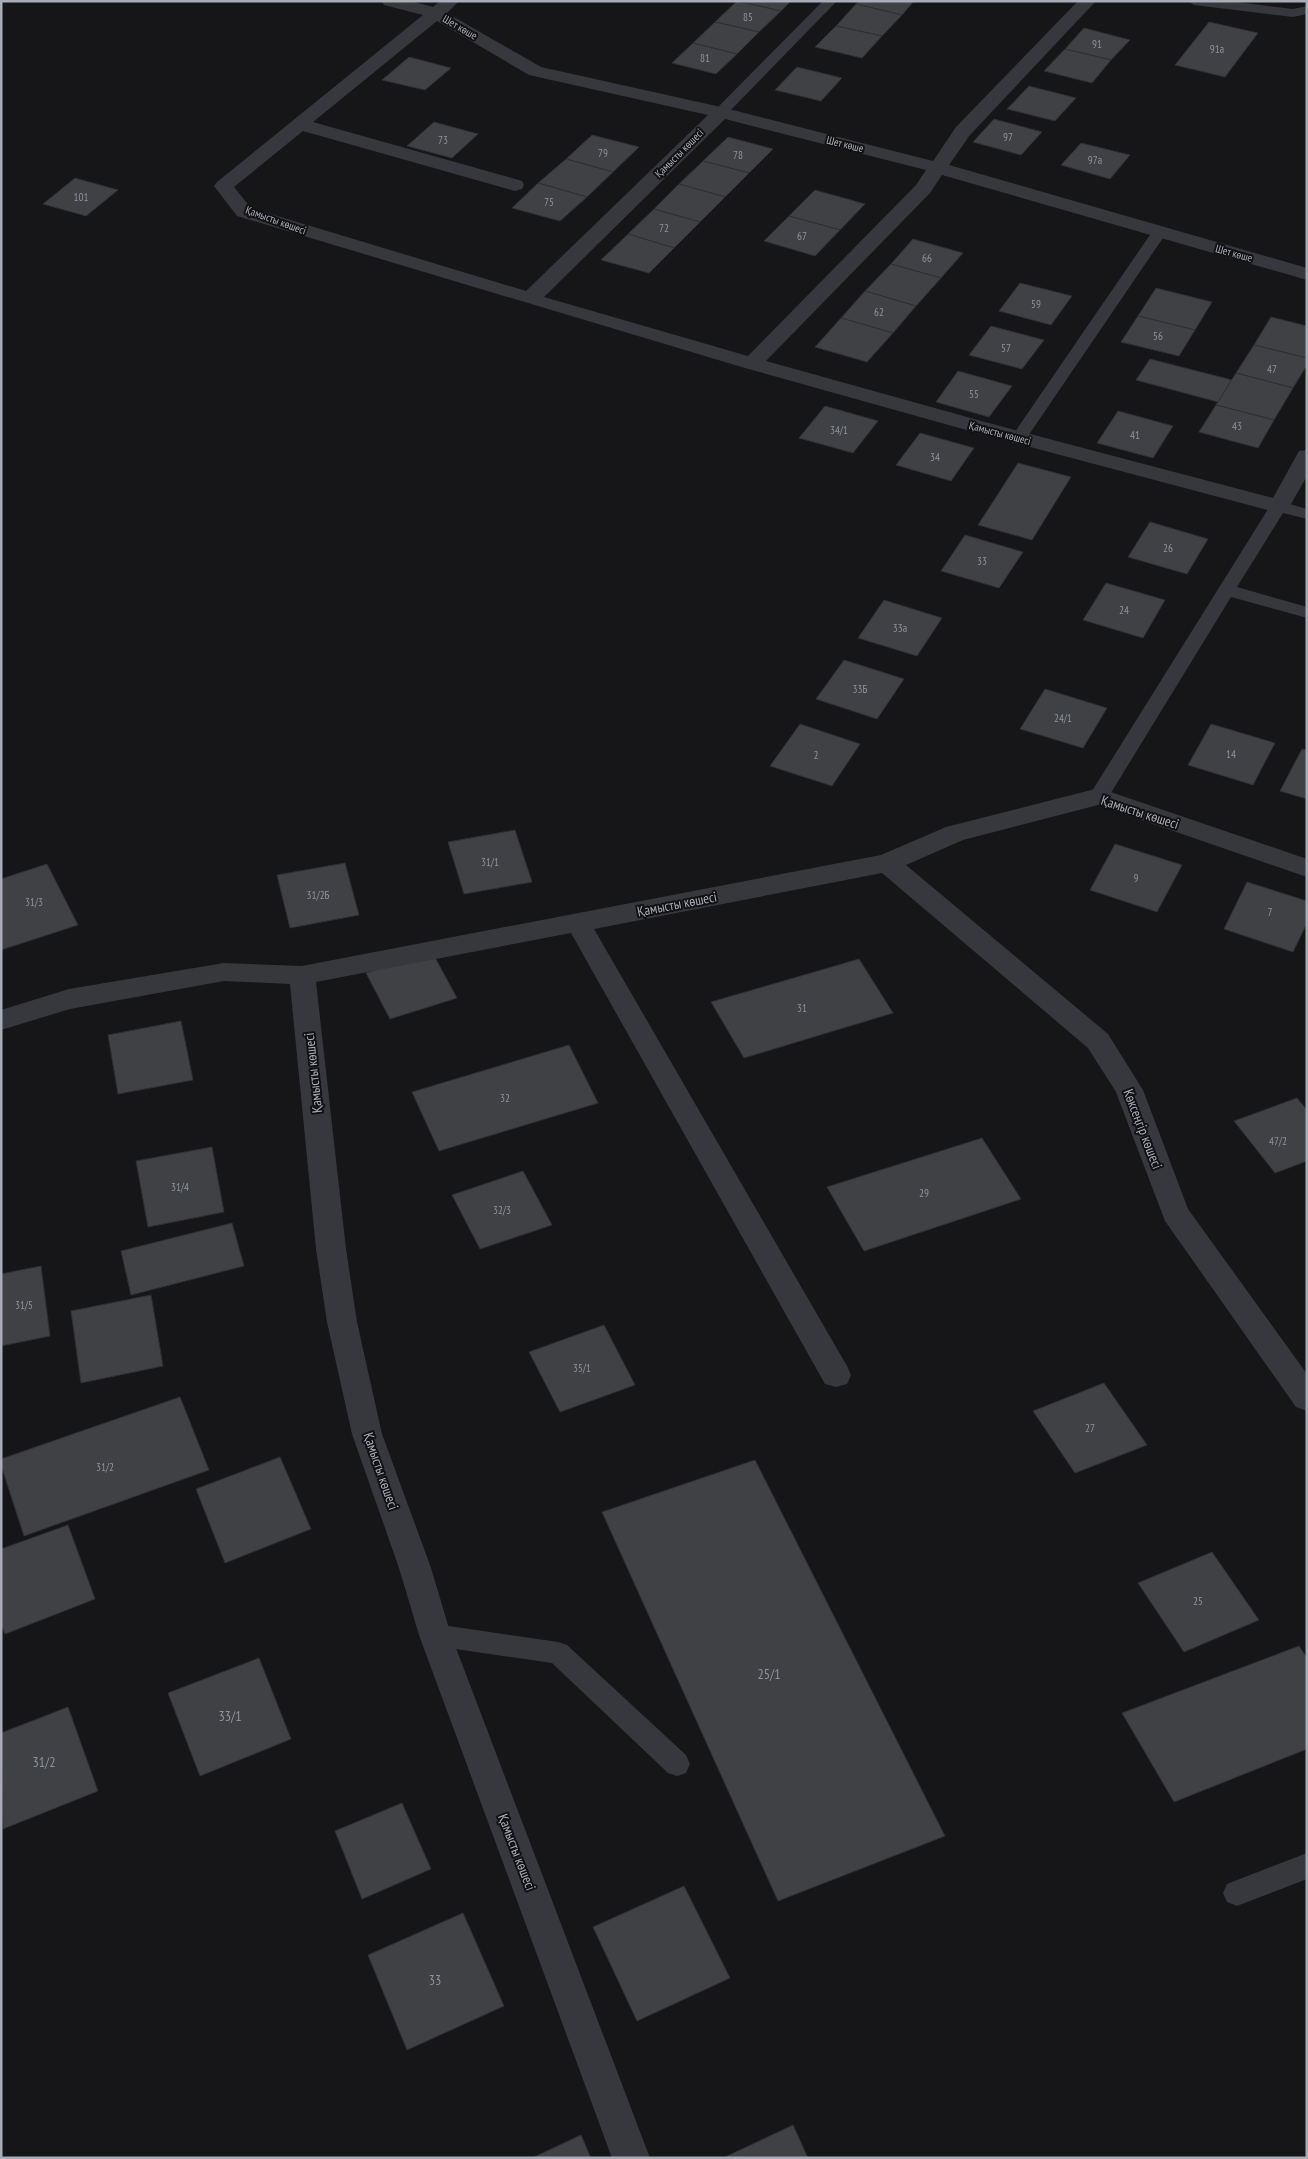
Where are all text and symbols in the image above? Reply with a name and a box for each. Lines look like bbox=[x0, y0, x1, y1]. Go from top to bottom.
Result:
house number: 85 bbox=[743, 10, 753, 24]
street label: Шет көше bbox=[440, 11, 480, 43]
house number: 91 bbox=[1092, 37, 1102, 51]
house number: 91а bbox=[1210, 42, 1224, 56]
house number: 81 bbox=[700, 51, 710, 65]
street label: Қамысты көшесі bbox=[652, 126, 706, 180]
house number: 97 bbox=[1003, 130, 1013, 144]
house number: 73 bbox=[438, 133, 448, 147]
street label: Шет көше bbox=[825, 133, 865, 155]
house number: 79 bbox=[598, 146, 608, 160]
house number: 78 bbox=[733, 148, 743, 162]
house number: 97а bbox=[1088, 153, 1102, 167]
house number: 101 bbox=[74, 190, 88, 204]
house number: 75 bbox=[544, 195, 554, 209]
street label: Қамысты көшесі bbox=[244, 203, 308, 237]
house number: 72 bbox=[659, 221, 669, 235]
house number: 67 bbox=[797, 229, 807, 243]
street label: Шет көше bbox=[1214, 241, 1255, 265]
house number: 66 bbox=[922, 251, 932, 265]
house number: 59 bbox=[1031, 297, 1041, 311]
house number: 62 bbox=[874, 305, 884, 319]
house number: 56 bbox=[1153, 329, 1163, 343]
house number: 57 bbox=[1001, 341, 1011, 355]
house number: 47 bbox=[1267, 362, 1277, 376]
house number: 55 bbox=[969, 387, 979, 401]
street label: Қамысты көшесі bbox=[968, 418, 1032, 448]
house number: 43 bbox=[1232, 419, 1242, 433]
house number: 34/1 bbox=[830, 423, 848, 437]
house number: 41 bbox=[1130, 428, 1140, 442]
house number: 34 bbox=[930, 450, 940, 464]
house number: 26 bbox=[1163, 541, 1173, 555]
house number: 33 bbox=[977, 554, 987, 568]
house number: 24 bbox=[1119, 603, 1129, 617]
house number: 33а bbox=[893, 621, 907, 635]
house number: 33Б bbox=[853, 682, 868, 696]
house number: 24/1 bbox=[1054, 711, 1072, 725]
house number: 14 bbox=[1226, 747, 1236, 761]
house number: 2 bbox=[814, 748, 819, 762]
street label: Қамысты көшесі bbox=[1099, 791, 1181, 833]
house number: 31/1 bbox=[481, 855, 499, 869]
house number: 9 bbox=[1134, 871, 1139, 885]
street label: Қамысты көшесі bbox=[636, 887, 718, 921]
house number: 31/2Б bbox=[307, 888, 330, 902]
house number: 31/3 bbox=[25, 895, 43, 909]
house number: 7 bbox=[1268, 905, 1273, 919]
house number: 31 bbox=[797, 1001, 807, 1015]
street label: Қамысты көшесі bbox=[300, 1032, 326, 1114]
street label: Көксеңгір көшесі bbox=[1120, 1087, 1166, 1171]
house number: 32 bbox=[500, 1091, 510, 1105]
house number: 47/2 bbox=[1269, 1134, 1287, 1148]
house number: 31/4 bbox=[171, 1180, 189, 1194]
house number: 29 bbox=[919, 1186, 929, 1200]
house number: 32/3 bbox=[493, 1203, 511, 1217]
house number: 31/5 bbox=[15, 1298, 33, 1312]
house number: 35/1 bbox=[573, 1361, 591, 1375]
house number: 27 bbox=[1085, 1421, 1095, 1435]
street label: Қамысты көшесі bbox=[359, 1430, 403, 1512]
house number: 31/2 bbox=[96, 1460, 114, 1474]
house number: 25 bbox=[1193, 1594, 1203, 1608]
house number: 25/1 bbox=[757, 1665, 781, 1683]
house number: 33/1 bbox=[218, 1707, 242, 1725]
house number: 31/2 bbox=[32, 1753, 56, 1771]
street label: Қамысты көшесі bbox=[494, 1811, 540, 1893]
house number: 33 bbox=[429, 1971, 441, 1989]

